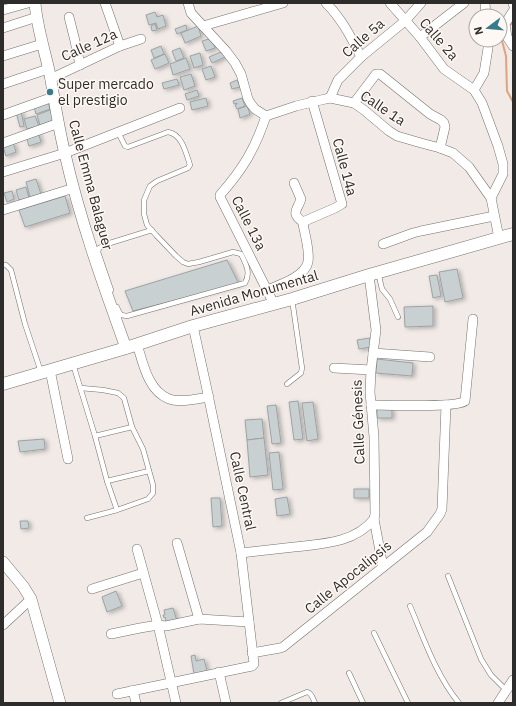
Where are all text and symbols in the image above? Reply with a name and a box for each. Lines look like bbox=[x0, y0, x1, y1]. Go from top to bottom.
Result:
north arrow bbox=[468, 8, 508, 48]
street label: Calle 5a bbox=[338, 14, 388, 61]
street label: Calle 2a bbox=[416, 14, 463, 64]
street label: Calle 12a bbox=[58, 25, 120, 65]
text: N bbox=[471, 25, 486, 37]
place label: Super mercado el prestigio bbox=[58, 75, 154, 109]
street label: Calle 1a bbox=[357, 86, 409, 130]
marker: Super mercado el prestigio bbox=[45, 87, 55, 97]
street label: Calle Emma Balaguer bbox=[65, 118, 117, 252]
street label: Calle 14a bbox=[329, 136, 361, 198]
street label: Calle 13a bbox=[228, 193, 271, 254]
street label: Avenida Monumental bbox=[188, 266, 320, 320]
street label: Calle Génesis bbox=[348, 379, 368, 465]
street label: Calle Central bbox=[226, 450, 260, 532]
street label: Calle Apocalipsis bbox=[301, 536, 395, 618]

